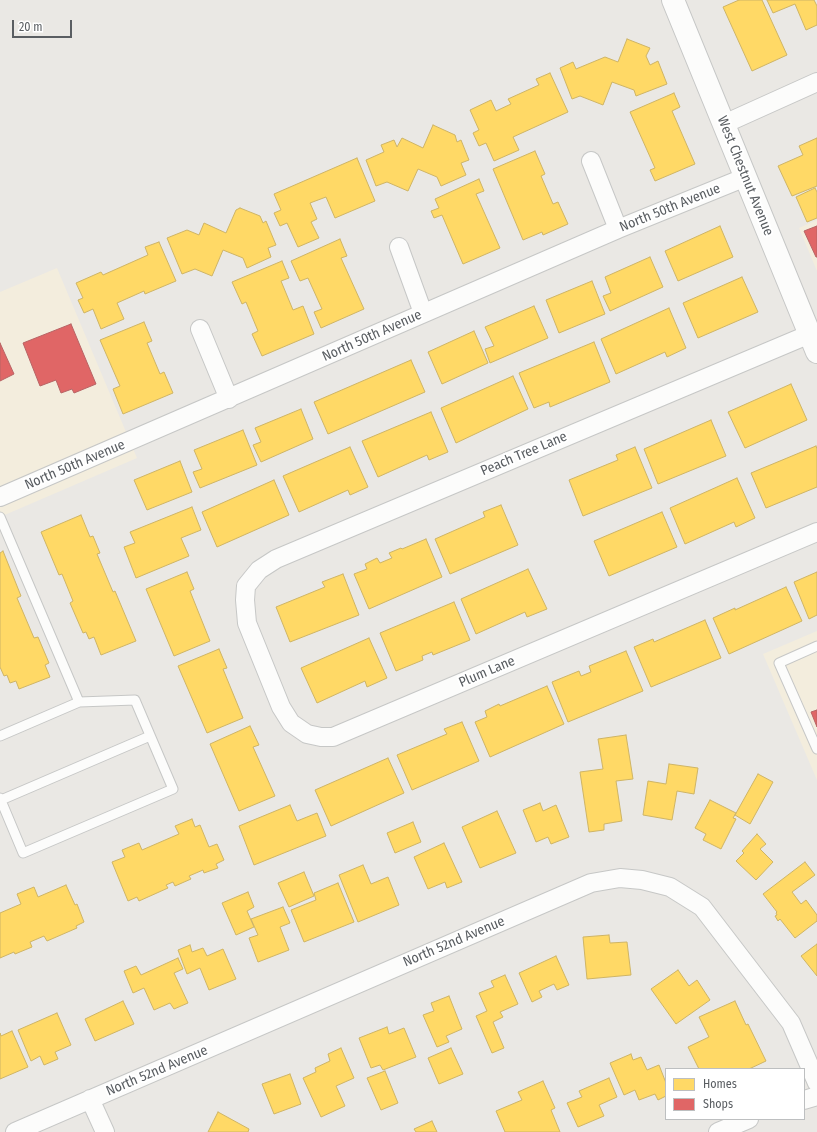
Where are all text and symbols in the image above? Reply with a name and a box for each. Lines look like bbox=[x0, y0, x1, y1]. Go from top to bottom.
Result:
scale bar bbox=[14, 12, 74, 38]
text: 20 m bbox=[19, 20, 43, 34]
street label: West Chestnut Avenue bbox=[713, 114, 777, 238]
street label: North 50th Avenue bbox=[617, 180, 723, 236]
street label: North 50th Avenue bbox=[320, 307, 424, 365]
street label: Peach Tree Lane bbox=[478, 428, 570, 480]
street label: North 50th Avenue bbox=[22, 436, 128, 494]
street label: Plum Lane bbox=[456, 653, 518, 691]
street label: North 52nd Avenue bbox=[401, 913, 507, 971]
street label: North 52nd Avenue bbox=[104, 1042, 210, 1100]
legend bbox=[665, 1068, 805, 1120]
text: Homes bbox=[703, 1077, 737, 1091]
text: Shops bbox=[703, 1097, 733, 1111]

